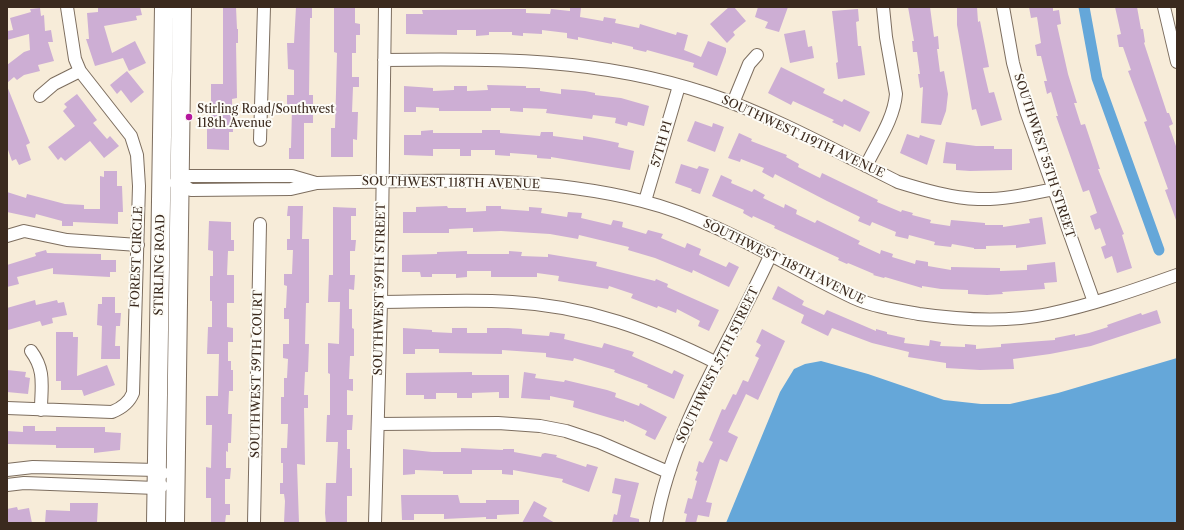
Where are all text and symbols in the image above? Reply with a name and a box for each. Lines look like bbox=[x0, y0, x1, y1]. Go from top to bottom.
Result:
street label: SOUTHWEST 55TH STREET bbox=[1011, 72, 1077, 240]
street label: SOUTHWEST 119TH AVENUE bbox=[719, 93, 887, 181]
place label: Stirling Road/Southwest 118th Avenue bbox=[197, 103, 335, 131]
marker: Stirling Road/Southwest 118th Avenue bbox=[184, 112, 194, 122]
street label: 57TH PI bbox=[649, 119, 675, 169]
street label: SOUTHWEST 118TH AVENUE bbox=[362, 174, 540, 192]
street label: SOUTHWEST 59TH STREET bbox=[371, 202, 389, 376]
street label: FOREST CIRCLE bbox=[128, 206, 146, 308]
street label: STIRLING ROAD bbox=[152, 214, 168, 316]
street label: SOUTHWEST 118TH AVENUE bbox=[701, 216, 867, 308]
street label: SOUTHWEST 57TH STREET bbox=[674, 285, 762, 445]
street label: SOUTHWEST 59TH COURT bbox=[248, 290, 266, 458]

